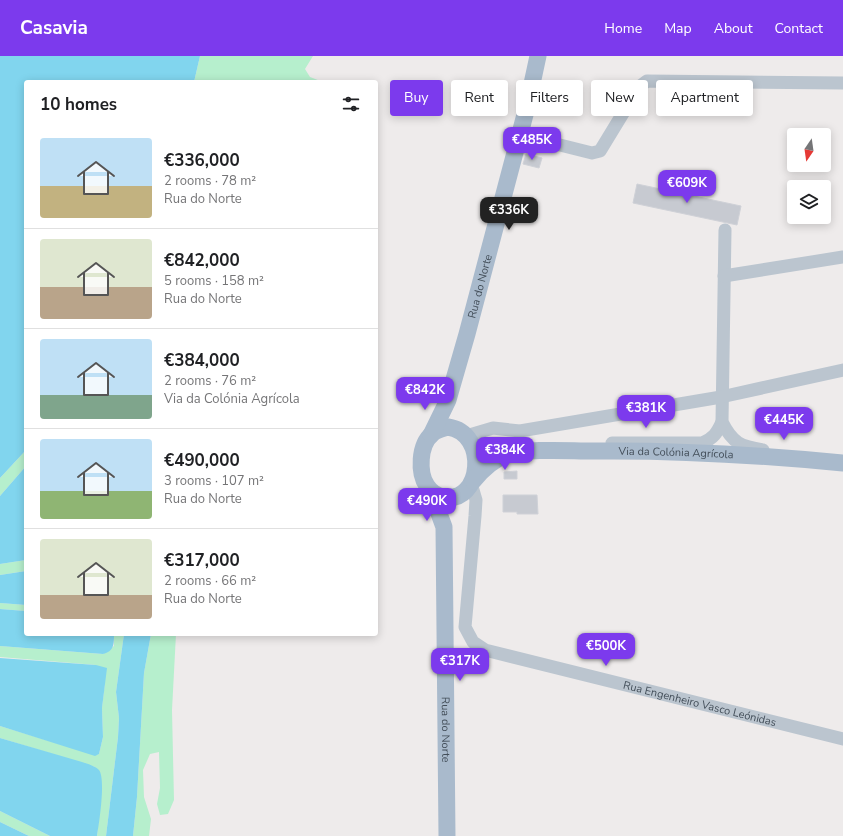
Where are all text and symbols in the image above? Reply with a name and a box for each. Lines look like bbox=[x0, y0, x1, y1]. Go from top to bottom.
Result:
text: Casavia bbox=[20, 15, 88, 41]
text: Home bbox=[604, 19, 642, 38]
text: Map bbox=[664, 19, 692, 38]
text: About bbox=[714, 19, 753, 38]
text: Contact bbox=[775, 19, 823, 38]
chip: Buy bbox=[390, 80, 443, 116]
chip: Rent bbox=[451, 80, 508, 116]
chip: Filters bbox=[516, 80, 583, 116]
chip: New bbox=[591, 80, 648, 116]
chip: Apartment bbox=[656, 80, 753, 116]
text: 10 homes bbox=[40, 93, 117, 116]
icon: filters bbox=[340, 93, 362, 115]
pin: €485K bbox=[504, 127, 560, 161]
north arrow bbox=[787, 128, 831, 172]
map controls bbox=[787, 128, 831, 224]
text: €485K bbox=[512, 131, 552, 149]
text: €336,000 bbox=[164, 149, 240, 172]
icon: home bbox=[72, 154, 120, 202]
pin: €609K bbox=[659, 170, 715, 204]
text: 2 rooms · 78 m² bbox=[164, 172, 256, 190]
text: €609K bbox=[667, 174, 707, 192]
button: layers bbox=[787, 180, 831, 224]
text: Rua do Norte bbox=[164, 190, 242, 208]
pin: €336K bbox=[481, 197, 537, 231]
text: €336K bbox=[489, 201, 529, 219]
text: €842,000 bbox=[164, 249, 240, 272]
street label: Rua do Norte bbox=[464, 252, 495, 320]
icon: home bbox=[72, 255, 120, 303]
text: 5 rooms · 158 m² bbox=[164, 272, 264, 290]
text: Rua do Norte bbox=[164, 290, 242, 308]
text: €384,000 bbox=[164, 349, 240, 372]
icon: home bbox=[72, 355, 120, 403]
text: 2 rooms · 76 m² bbox=[164, 372, 256, 390]
pin: €842K bbox=[397, 377, 453, 411]
text: €842K bbox=[405, 381, 445, 399]
text: Via da Colónia Agrícola bbox=[164, 390, 300, 408]
pin: €381K bbox=[618, 395, 674, 429]
text: €381K bbox=[626, 399, 666, 417]
pin: €445K bbox=[756, 407, 812, 441]
text: €445K bbox=[764, 411, 804, 429]
pin: €384K bbox=[477, 437, 533, 471]
text: €384K bbox=[485, 441, 525, 459]
street label: Via da Colónia Agrícola bbox=[618, 443, 734, 462]
text: €490,000 bbox=[164, 449, 240, 472]
icon: home bbox=[72, 455, 120, 503]
text: 3 rooms · 107 m² bbox=[164, 472, 264, 490]
pin: €490K bbox=[399, 488, 455, 522]
text: Rua do Norte bbox=[164, 490, 242, 508]
text: €490K bbox=[407, 492, 447, 510]
text: €317,000 bbox=[164, 549, 240, 572]
icon: home bbox=[72, 555, 120, 603]
text: 2 rooms · 66 m² bbox=[164, 572, 256, 590]
text: Rua do Norte bbox=[164, 590, 242, 608]
pin: €500K bbox=[578, 633, 634, 667]
text: €500K bbox=[586, 637, 626, 655]
pin: €317K bbox=[432, 648, 488, 682]
text: €317K bbox=[440, 652, 480, 670]
street label: Rua Engenheiro Vasco Leónidas bbox=[622, 677, 778, 730]
street label: Rua do Norte bbox=[438, 697, 454, 763]

